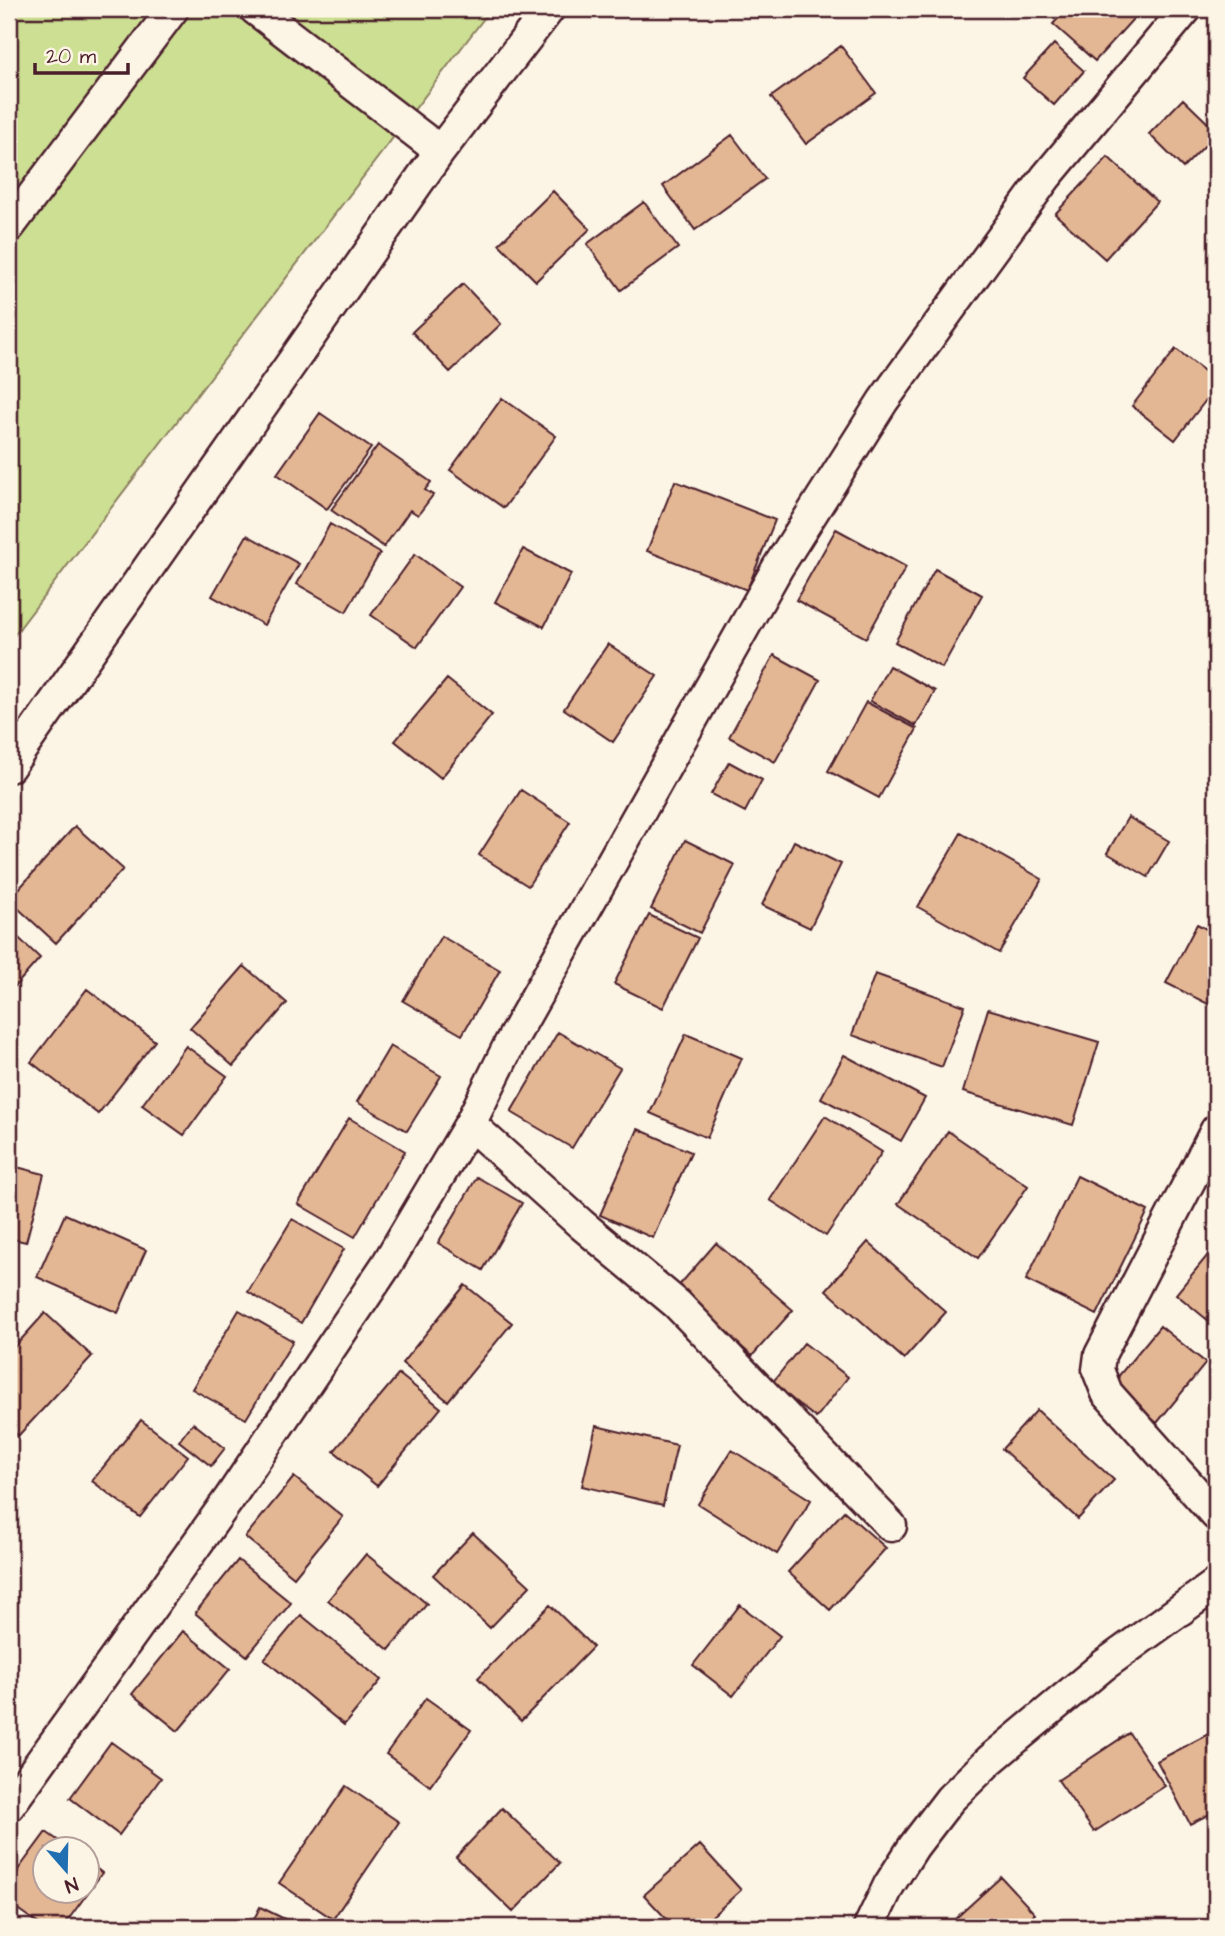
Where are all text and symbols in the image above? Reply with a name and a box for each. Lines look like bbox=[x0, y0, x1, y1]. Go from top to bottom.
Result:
scale bar bbox=[35, 32, 128, 76]
text: 20 m bbox=[46, 42, 97, 71]
north arrow bbox=[32, 1834, 102, 1904]
text: N bbox=[61, 1870, 82, 1899]

